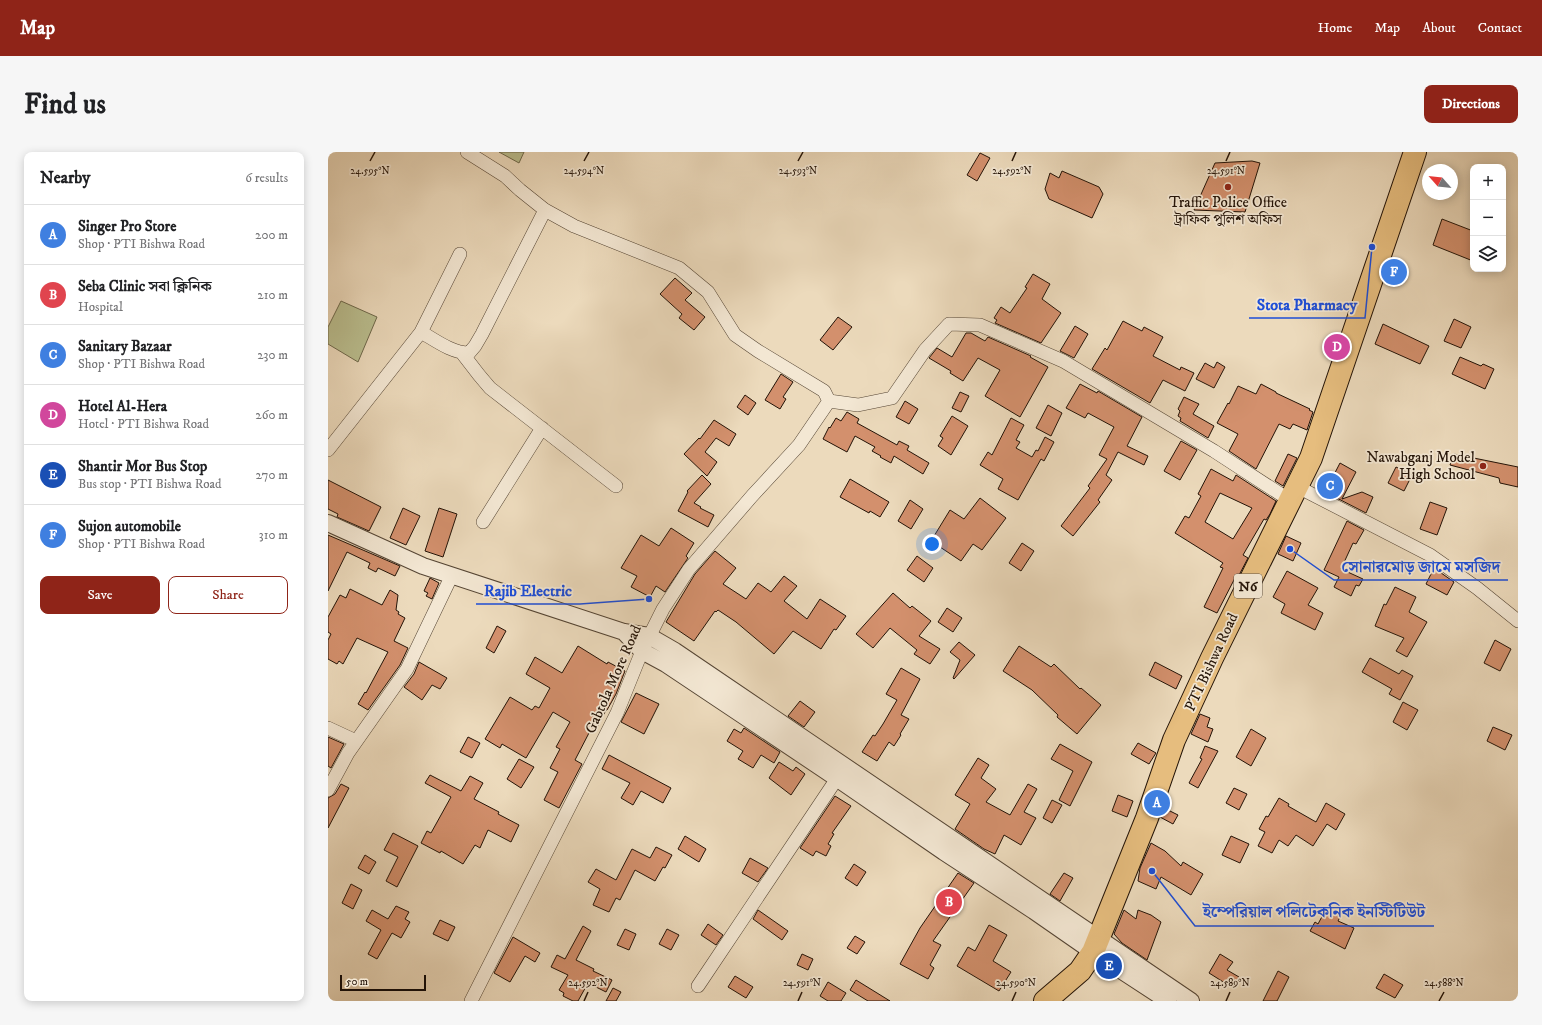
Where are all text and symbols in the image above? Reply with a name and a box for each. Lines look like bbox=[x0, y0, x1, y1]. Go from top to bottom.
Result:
text: Map bbox=[20, 17, 55, 40]
text: Home bbox=[1318, 19, 1352, 37]
text: Map bbox=[1374, 19, 1400, 37]
text: About bbox=[1422, 19, 1456, 37]
text: Contact bbox=[1478, 19, 1522, 37]
button: Directions bbox=[1424, 85, 1518, 123]
text: Find us bbox=[24, 87, 106, 122]
north arrow bbox=[1422, 164, 1458, 200]
map controls bbox=[1470, 164, 1506, 272]
button: + bbox=[1470, 164, 1506, 200]
text: 24.595°N bbox=[350, 165, 390, 177]
text: 24.594°N bbox=[564, 165, 604, 177]
text: 24.593°N bbox=[779, 165, 817, 177]
text: 24.592°N bbox=[992, 165, 1032, 177]
text: 24.591°N bbox=[1207, 165, 1245, 177]
text: Nearby bbox=[40, 167, 90, 189]
text: 6 results bbox=[245, 170, 288, 186]
marker: Traffic Police Office ট্রাফিক পুলিশ অফিস bbox=[1223, 182, 1233, 192]
place label: Traffic Police Office ট্রাফিক পুলিশ অফিস bbox=[1169, 193, 1287, 229]
button: − bbox=[1470, 200, 1506, 236]
text: Singer Pro Store bbox=[78, 217, 176, 236]
text: A bbox=[49, 227, 57, 243]
text: 200 m bbox=[255, 227, 288, 243]
text: Shop · PTI Bishwa Road bbox=[78, 236, 205, 252]
button: layers bbox=[1470, 236, 1506, 272]
pin: F bbox=[1381, 257, 1407, 287]
text: Seba Clinic সবা ক্লিনিক bbox=[78, 277, 212, 296]
text: B bbox=[49, 287, 57, 303]
text: 210 m bbox=[257, 287, 288, 303]
callout: Stota Pharmacy bbox=[1249, 290, 1365, 318]
text: Stota Pharmacy bbox=[1257, 295, 1358, 315]
text: Hospital bbox=[78, 299, 123, 315]
pin: D bbox=[1324, 332, 1350, 362]
text: Sanitary Bazaar bbox=[78, 337, 172, 356]
text: C bbox=[49, 347, 57, 363]
text: 230 m bbox=[257, 347, 288, 363]
text: Shop · PTI Bishwa Road bbox=[78, 356, 205, 372]
text: Hotel Al-Hera bbox=[78, 397, 167, 416]
text: D bbox=[48, 407, 58, 423]
text: 260 m bbox=[255, 407, 288, 423]
text: Hotel · PTI Bishwa Road bbox=[78, 416, 209, 432]
place label: Nawabganj Model High School bbox=[1366, 448, 1475, 484]
text: Shantir Mor Bus Stop bbox=[78, 457, 207, 476]
marker: Nawabganj Model High School bbox=[1478, 461, 1488, 471]
text: E bbox=[48, 467, 58, 483]
text: 270 m bbox=[256, 467, 288, 483]
pin: C bbox=[1317, 471, 1343, 501]
text: Bus stop · PTI Bishwa Road bbox=[78, 476, 222, 492]
text: Sujon automobile bbox=[78, 517, 181, 536]
text: F bbox=[49, 527, 57, 543]
text: 310 m bbox=[259, 527, 288, 543]
your location bbox=[922, 534, 942, 554]
text: Shop · PTI Bishwa Road bbox=[78, 536, 205, 552]
callout: সোনারমোড় জামে মসজিদ bbox=[1334, 552, 1508, 580]
text: সোনারমোড় জামে মসজিদ bbox=[1342, 557, 1502, 577]
road number: N6 bbox=[1234, 574, 1262, 598]
button: Save bbox=[40, 576, 160, 614]
button: Share bbox=[168, 576, 288, 614]
callout: Rajib Electric bbox=[476, 576, 580, 604]
text: Rajib Electric bbox=[484, 581, 572, 601]
street label: PTI Bishwa Road bbox=[1180, 610, 1243, 714]
street label: Gabtola More Road bbox=[581, 622, 646, 736]
pin: A bbox=[1144, 788, 1170, 818]
pin: B bbox=[936, 887, 962, 917]
callout: ইম্পেরিয়াল পলিটেকনিক ইনস্টিটিউট bbox=[1195, 898, 1434, 926]
text: ইম্পেরিয়াল পলিটেকনিক ইনস্টিটিউট bbox=[1202, 902, 1427, 922]
pin: E bbox=[1096, 951, 1122, 981]
scale bar bbox=[340, 973, 426, 992]
text: 50 m bbox=[346, 975, 368, 989]
text: 24.592°N bbox=[568, 977, 608, 989]
text: 24.591°N bbox=[783, 977, 821, 989]
text: 24.590°N bbox=[996, 977, 1036, 989]
text: 24.589°N bbox=[1210, 977, 1250, 989]
text: 24.588°N bbox=[1424, 977, 1464, 989]

